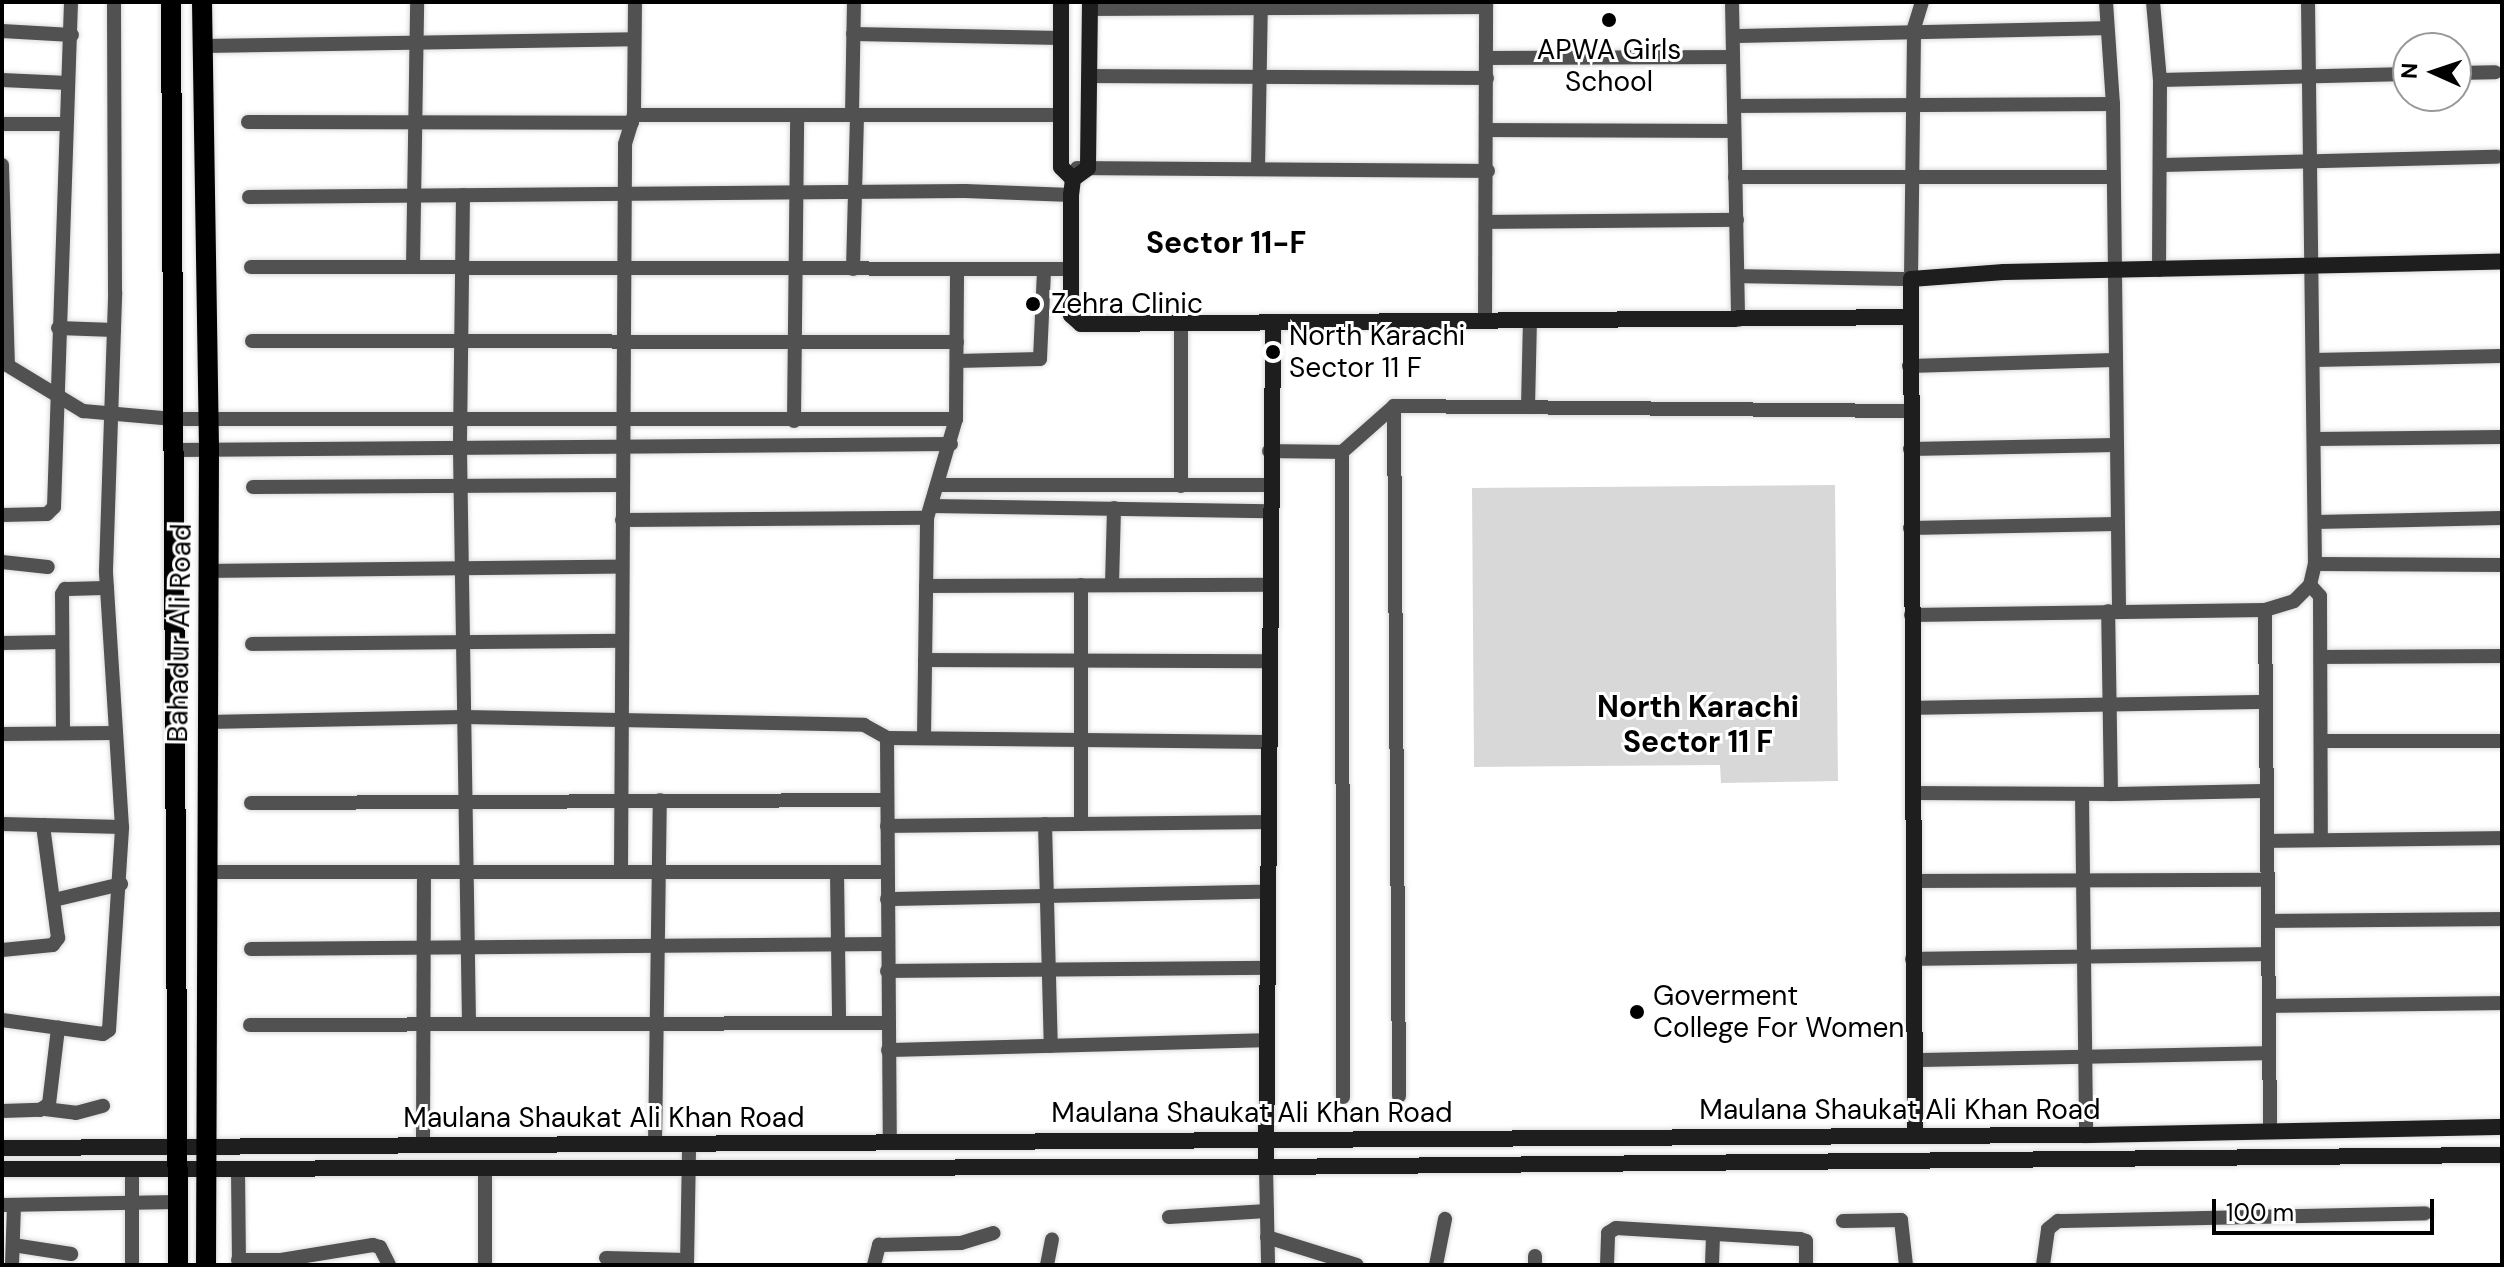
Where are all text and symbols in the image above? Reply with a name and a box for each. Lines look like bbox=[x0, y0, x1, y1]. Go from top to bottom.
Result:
marker: APWA Girls School bbox=[1600, 11, 1618, 29]
north arrow bbox=[2392, 32, 2472, 112]
place label: APWA Girls School bbox=[1537, 33, 1681, 99]
text: N bbox=[2395, 62, 2424, 80]
district label: Sector 11-F bbox=[1146, 225, 1306, 261]
place label: Zehra Clinic bbox=[1051, 287, 1203, 321]
marker: Zehra Clinic bbox=[1022, 293, 1044, 315]
place label: North Karachi Sector 11 F bbox=[1289, 319, 1465, 385]
marker: North Karachi Sector 11 F bbox=[1264, 343, 1282, 361]
street label: Bahadur Ali Road bbox=[161, 523, 199, 743]
district label: North Karachi Sector 11 F bbox=[1597, 689, 1799, 760]
place label: Goverment College For Women bbox=[1653, 979, 1904, 1045]
marker: Goverment College For Women bbox=[1628, 1003, 1646, 1021]
street label: Maulana Shaukat Ali Khan Road bbox=[1699, 1093, 2101, 1127]
street label: Maulana Shaukat Ali Khan Road bbox=[1051, 1096, 1453, 1130]
street label: Maulana Shaukat Ali Khan Road bbox=[403, 1101, 805, 1135]
scale bar bbox=[2216, 1183, 2438, 1233]
text: 100 m bbox=[2226, 1197, 2294, 1228]

